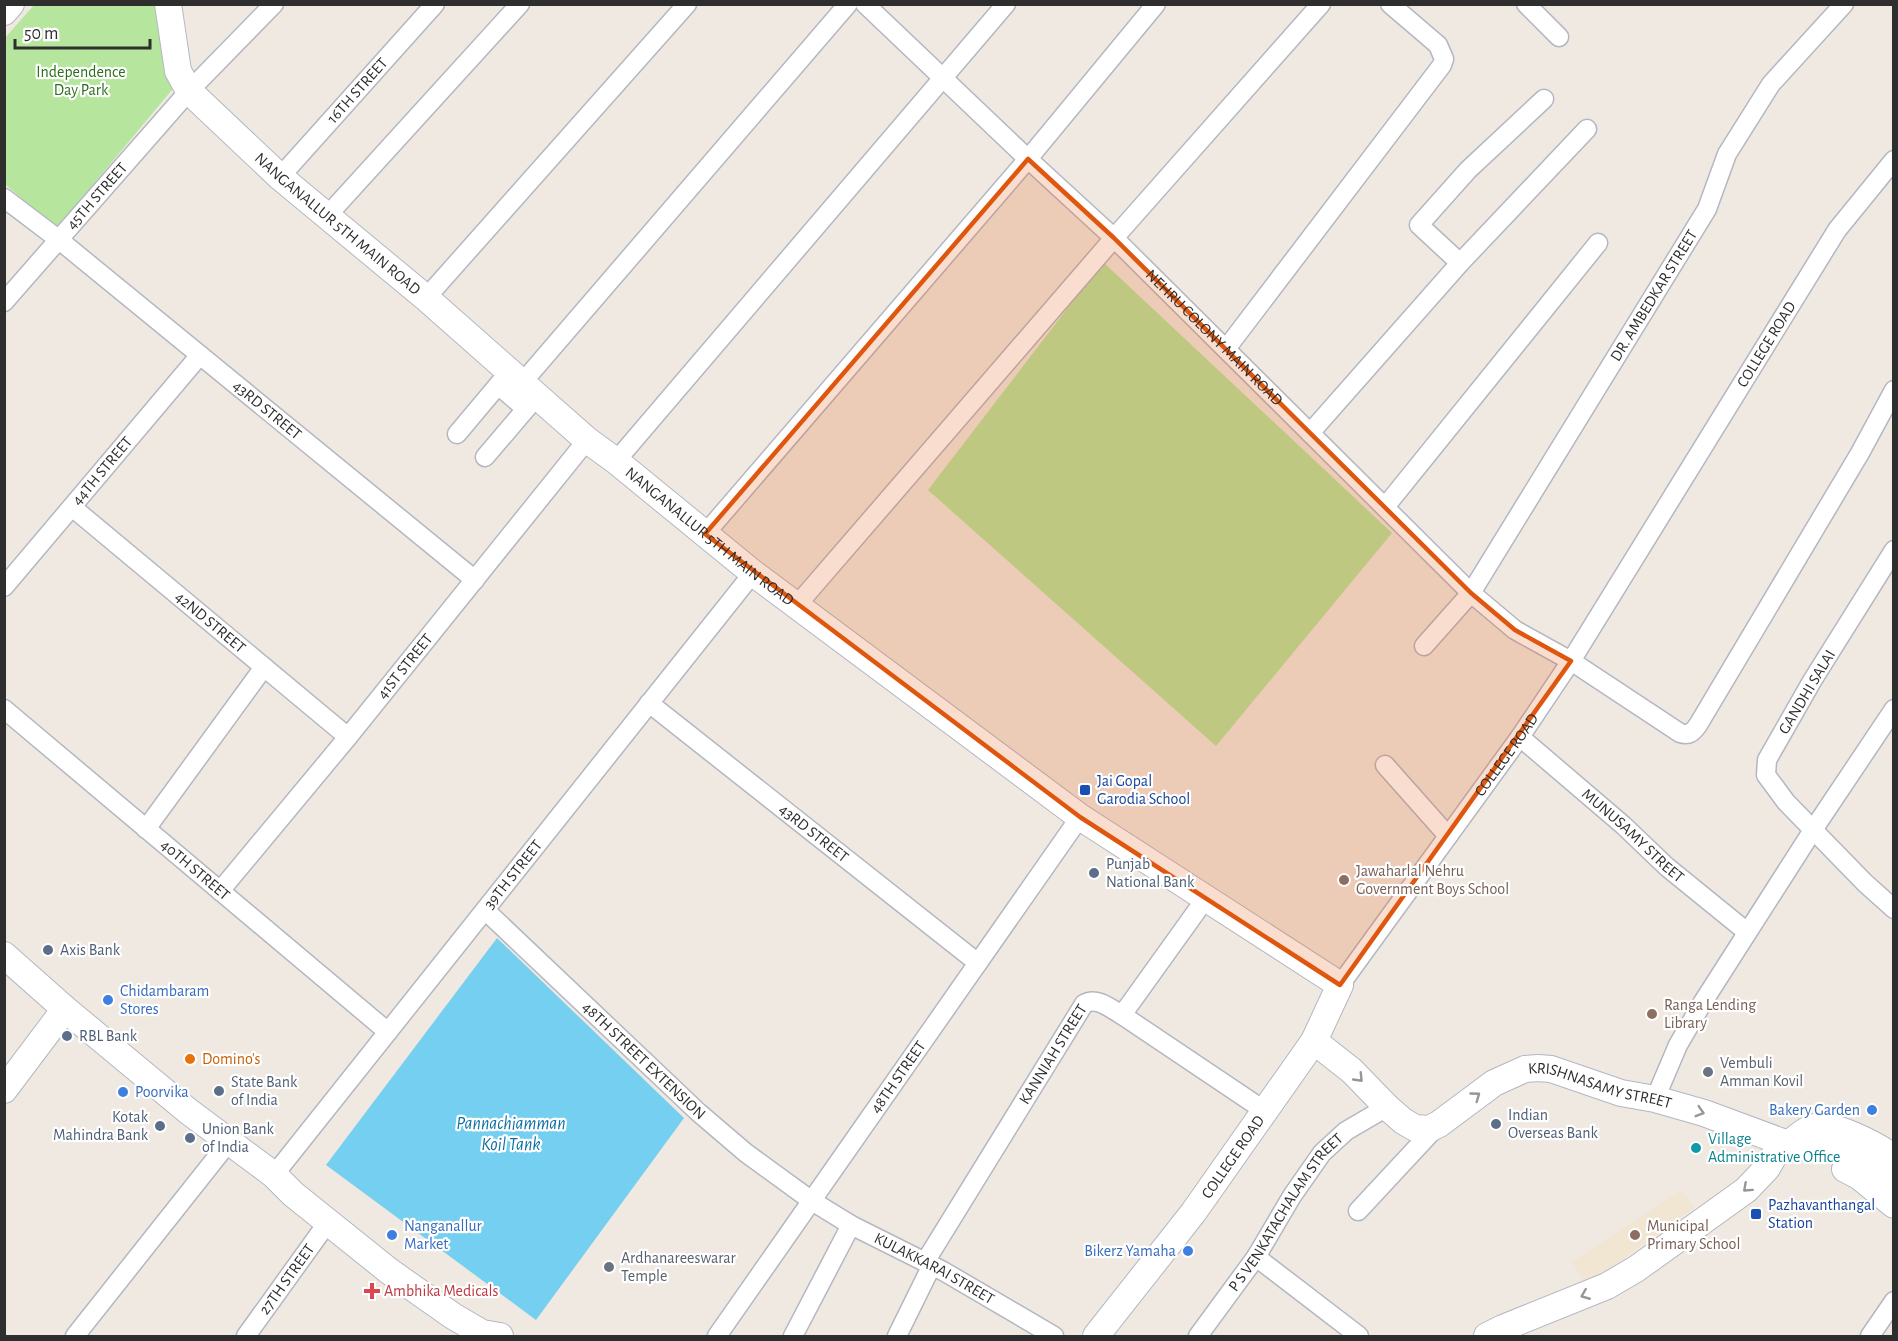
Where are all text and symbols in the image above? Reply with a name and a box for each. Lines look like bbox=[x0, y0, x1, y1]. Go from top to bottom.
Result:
scale bar bbox=[15, 12, 150, 50]
text: 50 m bbox=[24, 25, 58, 43]
street label: 16TH STREET bbox=[324, 55, 391, 126]
park label: Independence Day Park bbox=[36, 64, 126, 99]
street label: NANGANALLUR 5TH MAIN ROAD bbox=[252, 150, 423, 298]
street label: 45TH STREET bbox=[64, 159, 130, 233]
street label: DR. AMBEDKAR STREET bbox=[1607, 227, 1700, 364]
street label: NEHRU COLONY MAIN ROAD bbox=[1143, 266, 1286, 409]
street label: COLLEGE ROAD bbox=[1734, 299, 1799, 390]
street label: 43RD STREET bbox=[230, 377, 305, 443]
street label: 44TH STREET bbox=[69, 433, 135, 508]
street label: NANGANALLUR 5TH MAIN ROAD bbox=[622, 464, 797, 609]
street label: 42ND STREET bbox=[172, 588, 249, 656]
street label: 41ST STREET bbox=[374, 631, 436, 702]
street label: GANDHI SALAI bbox=[1776, 647, 1838, 737]
street label: COLLEGE ROAD bbox=[1472, 711, 1541, 799]
place label: Jai Gopal Garodia School bbox=[1097, 773, 1190, 807]
marker: Jai Gopal Garodia School bbox=[1078, 783, 1092, 797]
street label: MUNUSAMY STREET bbox=[1579, 786, 1687, 886]
street label: 43RD STREET bbox=[776, 801, 852, 865]
street label: 40TH STREET bbox=[158, 836, 233, 903]
street label: 39TH STREET bbox=[481, 837, 545, 912]
place label: Punjab National Bank bbox=[1106, 856, 1195, 890]
place label: Jawaharlal Nehru Government Boys School bbox=[1356, 863, 1509, 898]
marker: Punjab National Bank bbox=[1087, 866, 1101, 880]
marker: Jawaharlal Nehru Government Boys School bbox=[1337, 873, 1351, 887]
place label: Axis Bank bbox=[60, 942, 121, 958]
marker: Axis Bank bbox=[41, 943, 55, 957]
place label: Chidambaram Stores bbox=[120, 983, 209, 1017]
marker: Chidambaram Stores bbox=[101, 993, 115, 1007]
place label: Ranga Lending Library bbox=[1664, 997, 1756, 1032]
street label: 48TH STREET EXTENSION bbox=[579, 999, 708, 1123]
street label: KANNIAH STREET bbox=[1016, 1001, 1090, 1107]
marker: Ranga Lending Library bbox=[1645, 1007, 1659, 1021]
place label: RBL Bank bbox=[79, 1028, 138, 1044]
marker: RBL Bank bbox=[60, 1029, 74, 1043]
street label: 48TH STREET bbox=[867, 1038, 929, 1116]
place label: Domino's bbox=[202, 1051, 261, 1067]
marker: Domino's bbox=[183, 1052, 197, 1066]
place label: Vembuli Amman Kovil bbox=[1720, 1055, 1803, 1089]
street label: KRISHNASAMY STREET bbox=[1528, 1060, 1674, 1111]
marker: Vembuli Amman Kovil bbox=[1701, 1065, 1715, 1079]
one-way arrow bbox=[1352, 1071, 1363, 1081]
place label: State Bank of India bbox=[231, 1074, 298, 1108]
place label: Poorvika bbox=[135, 1084, 189, 1100]
marker: State Bank of India bbox=[212, 1084, 226, 1098]
marker: Poorvika bbox=[116, 1085, 130, 1099]
one-way arrow bbox=[1470, 1092, 1481, 1103]
place label: Bakery Garden bbox=[1769, 1102, 1860, 1119]
marker: Bakery Garden bbox=[1865, 1103, 1879, 1117]
one-way arrow bbox=[1694, 1105, 1705, 1117]
place label: Indian Overseas Bank bbox=[1508, 1107, 1599, 1141]
place label: Kotak Mahindra Bank bbox=[53, 1109, 149, 1143]
street label: COLLEGE ROAD bbox=[1199, 1113, 1267, 1201]
water label: Pannachiamman Koil Tank bbox=[456, 1115, 566, 1154]
marker: Indian Overseas Bank bbox=[1489, 1117, 1503, 1131]
marker: Kotak Mahindra Bank bbox=[153, 1119, 167, 1133]
place label: Union Bank of India bbox=[202, 1121, 274, 1155]
street label: P S VENKATACHALAM STREET bbox=[1226, 1130, 1346, 1294]
marker: Union Bank of India bbox=[183, 1131, 197, 1145]
place label: Village Administrative Office bbox=[1708, 1131, 1840, 1165]
marker: Village Administrative Office bbox=[1689, 1141, 1703, 1155]
one-way arrow bbox=[1743, 1181, 1754, 1192]
place label: Pazhavanthangal Station bbox=[1768, 1197, 1875, 1231]
marker: Pazhavanthangal Station bbox=[1749, 1207, 1763, 1221]
place label: Nanganallur Market bbox=[404, 1218, 482, 1252]
place label: Municipal Primary School bbox=[1647, 1218, 1740, 1253]
marker: Nanganallur Market bbox=[385, 1228, 399, 1242]
marker: Municipal Primary School bbox=[1628, 1228, 1642, 1242]
street label: KULAKKARAI STREET bbox=[872, 1230, 997, 1307]
street label: 27TH STREET bbox=[256, 1241, 318, 1317]
place label: Bikerz Yamaha bbox=[1084, 1243, 1176, 1259]
marker: Bikerz Yamaha bbox=[1181, 1244, 1195, 1258]
place label: Ardhanareeswarar Temple bbox=[621, 1250, 736, 1284]
marker: Ardhanareeswarar Temple bbox=[602, 1260, 616, 1274]
place label: Ambhika Medicals bbox=[384, 1283, 498, 1299]
marker: Ambhika Medicals bbox=[365, 1284, 379, 1298]
one-way arrow bbox=[1580, 1288, 1591, 1300]

